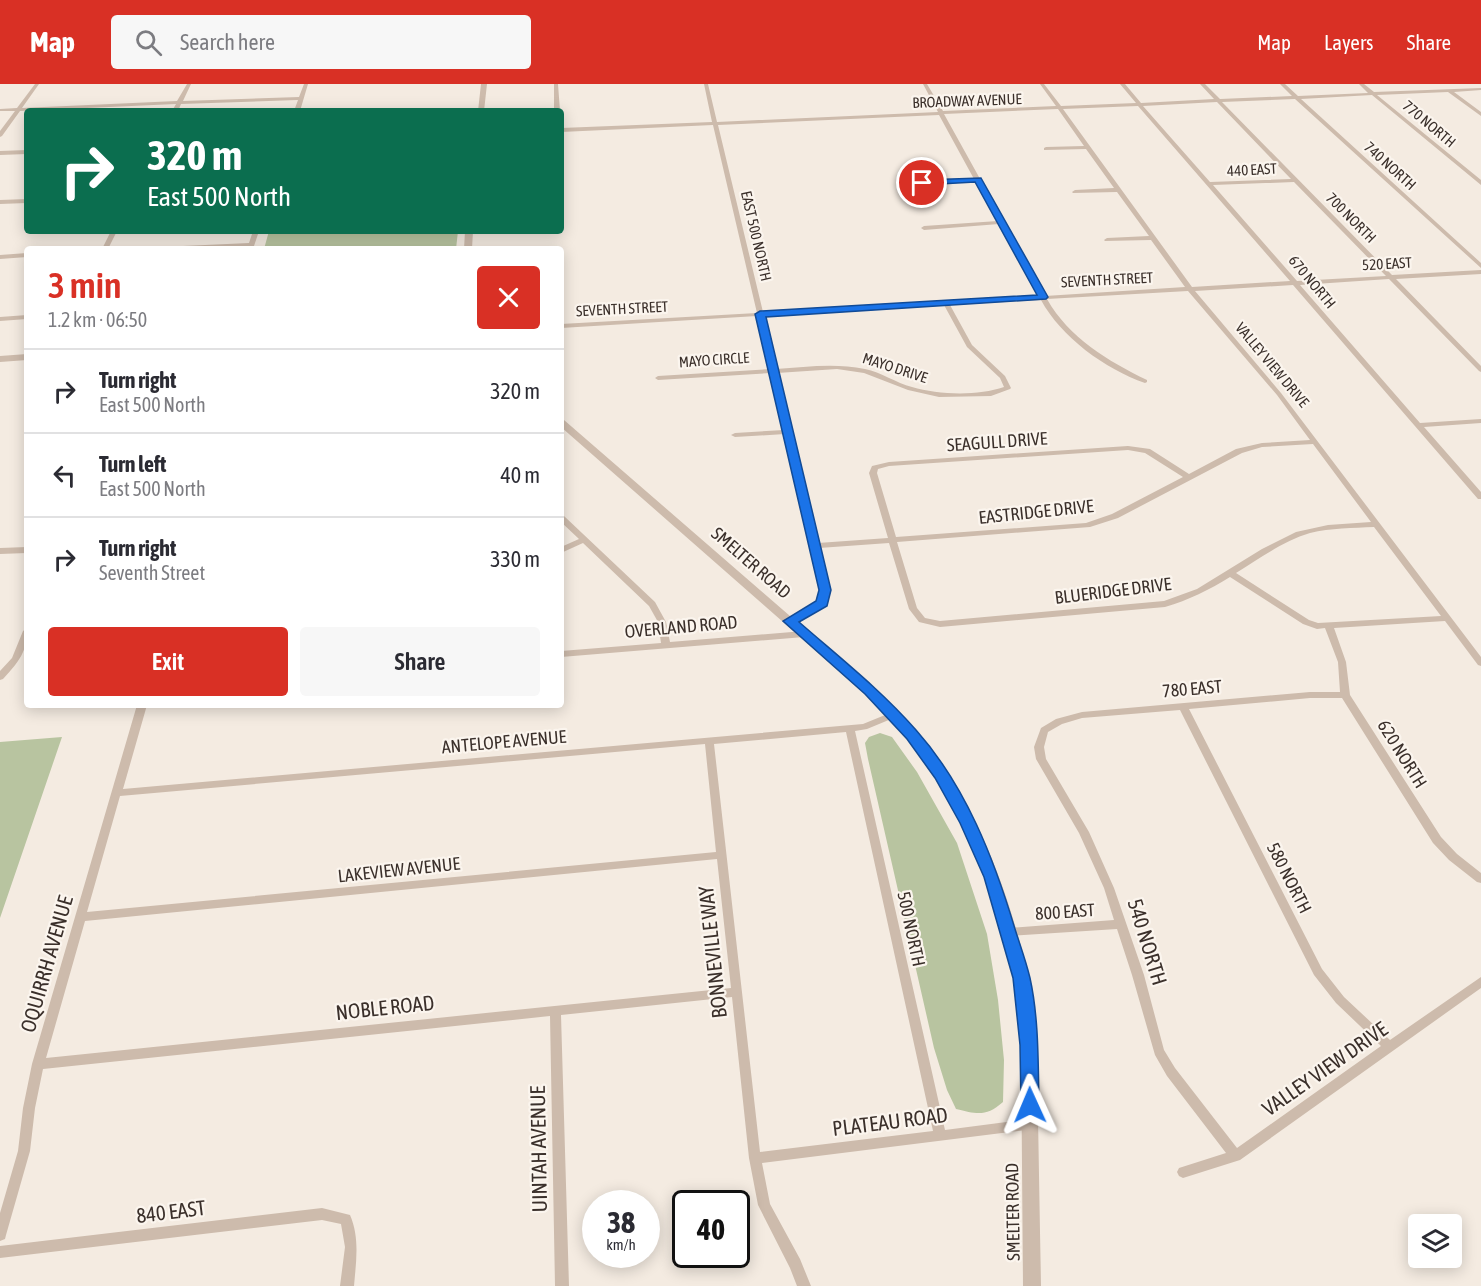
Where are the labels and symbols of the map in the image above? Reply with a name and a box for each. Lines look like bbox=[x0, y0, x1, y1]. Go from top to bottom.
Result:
street label: BROADWAY AVENUE bbox=[912, 90, 1023, 111]
street label: 770 NORTH bbox=[1399, 97, 1459, 151]
street label: 740 NORTH bbox=[1361, 138, 1420, 193]
pin bbox=[896, 157, 947, 208]
street label: 440 EAST bbox=[1227, 160, 1278, 179]
street label: EAST 500 NORTH bbox=[738, 189, 775, 283]
street label: 700 NORTH bbox=[1323, 189, 1380, 246]
street label: 670 NORTH bbox=[1285, 252, 1339, 312]
street label: 520 EAST bbox=[1362, 254, 1413, 273]
street label: SEVENTH STREET bbox=[1060, 269, 1154, 290]
street label: SEVENTH STREET bbox=[575, 298, 669, 319]
street label: VALLEY VIEW DRIVE bbox=[1232, 319, 1313, 411]
street label: MAYO CIRCLE bbox=[678, 349, 750, 370]
street label: MAYO DRIVE bbox=[861, 349, 930, 386]
street label: SEAGULL DRIVE bbox=[946, 427, 1048, 455]
street label: EASTRIDGE DRIVE bbox=[977, 495, 1095, 528]
street label: SMELTER ROAD bbox=[707, 523, 795, 603]
street label: BLUERIDGE DRIVE bbox=[1053, 573, 1173, 608]
street label: OVERLAND ROAD bbox=[624, 611, 738, 642]
street label: 780 EAST bbox=[1161, 675, 1223, 702]
street label: 620 NORTH bbox=[1373, 716, 1432, 792]
street label: ANTELOPE AVENUE bbox=[441, 726, 567, 757]
street label: 580 NORTH bbox=[1263, 839, 1316, 917]
street label: LAKEVIEW AVENUE bbox=[337, 853, 461, 886]
street label: BONNEVILLE WAY bbox=[693, 884, 731, 1020]
street label: 500 NORTH bbox=[893, 889, 930, 968]
street label: OQUIRRH AVENUE bbox=[15, 893, 77, 1035]
street label: 540 NORTH bbox=[1123, 896, 1172, 988]
street label: 800 EAST bbox=[1034, 899, 1096, 924]
street label: NOBLE ROAD bbox=[334, 990, 435, 1024]
street label: VALLEY VIEW DRIVE bbox=[1257, 1016, 1392, 1120]
position arrow bbox=[998, 1073, 1062, 1137]
street label: UINTAH AVENUE bbox=[525, 1085, 551, 1213]
street label: PLATEAU ROAD bbox=[831, 1102, 949, 1140]
street label: SMELTER ROAD bbox=[1001, 1163, 1024, 1261]
speed limit sign: 40 bbox=[672, 1190, 750, 1268]
street label: 840 EAST bbox=[135, 1195, 207, 1227]

